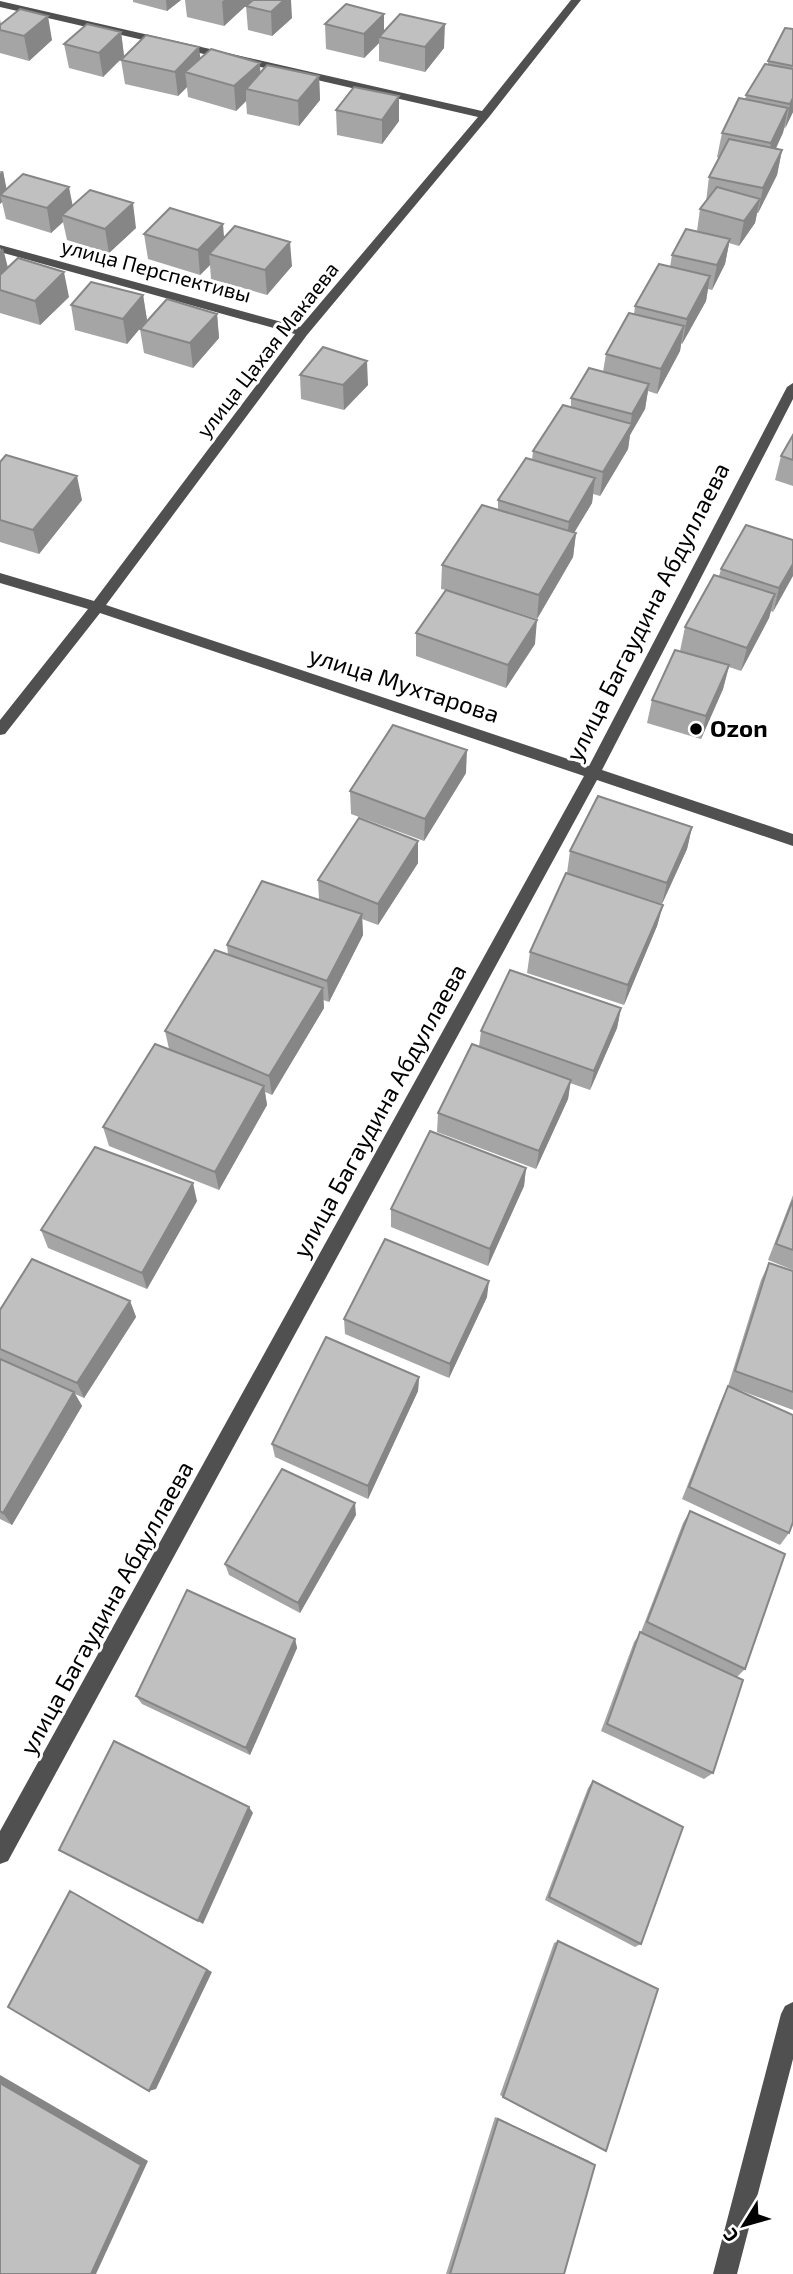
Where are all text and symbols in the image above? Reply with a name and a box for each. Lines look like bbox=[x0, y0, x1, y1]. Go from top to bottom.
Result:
street label: улица Перспективы bbox=[59, 232, 254, 308]
street label: улица Цахая Макаева bbox=[191, 256, 344, 442]
street label: улица Багаудина Абдуллаева bbox=[559, 457, 736, 766]
street label: улица Мухтарова bbox=[305, 639, 503, 729]
place label: Ozon bbox=[710, 713, 768, 742]
marker: Ozon bbox=[688, 721, 704, 737]
street label: улица Багаудина Абдуллаева bbox=[286, 958, 473, 1263]
street label: улица Багаудина Абдуллаева bbox=[13, 1455, 200, 1760]
north arrow bbox=[709, 2190, 779, 2260]
text: С bbox=[717, 2224, 743, 2247]

